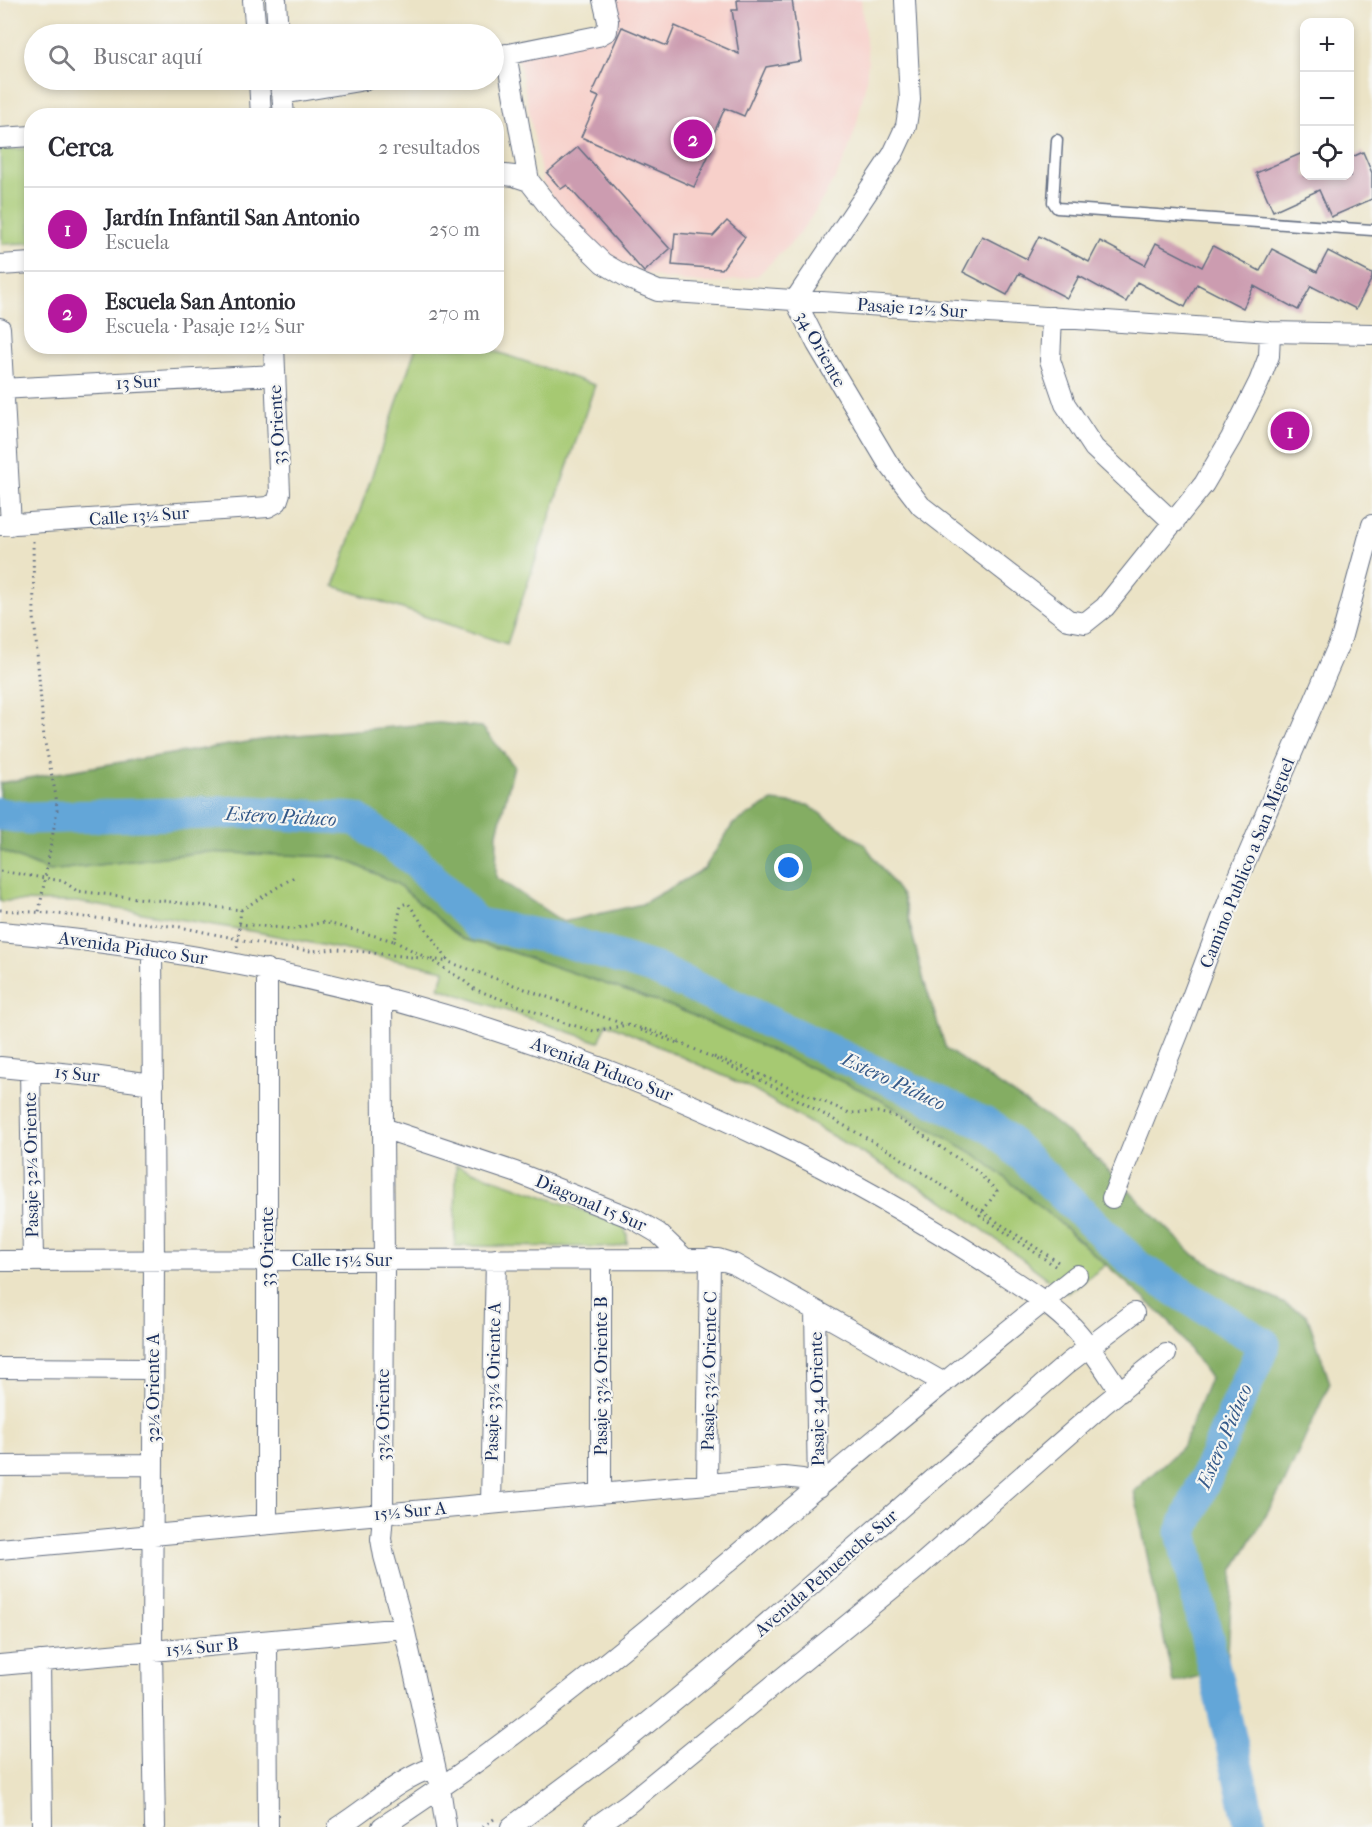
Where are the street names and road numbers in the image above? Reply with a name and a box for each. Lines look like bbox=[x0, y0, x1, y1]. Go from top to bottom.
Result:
street label: Pasaje 12½ Sur bbox=[856, 294, 968, 323]
street label: 34 Oriente bbox=[791, 308, 850, 391]
street label: 13 Sur bbox=[115, 371, 161, 394]
street label: 33 Oriente bbox=[265, 384, 290, 466]
street label: Calle 13½ Sur bbox=[88, 503, 190, 530]
street label: Camino Publico a San Miguel bbox=[1196, 755, 1299, 971]
street label: Avenida Piduco Sur bbox=[56, 927, 209, 969]
street label: Avenida Piduco Sur bbox=[527, 1032, 676, 1106]
street label: 15 Sur bbox=[53, 1062, 101, 1087]
street label: Pasaje 32½ Oriente bbox=[20, 1092, 43, 1238]
street label: Diagonal 15 Sur bbox=[532, 1171, 650, 1236]
street label: 33 Oriente bbox=[257, 1207, 278, 1287]
street label: Calle 15½ Sur bbox=[292, 1250, 393, 1271]
street label: Pasaje 33½ Oriente C bbox=[698, 1291, 721, 1451]
street label: Pasaje 33½ Oriente B bbox=[591, 1296, 612, 1456]
street label: Pasaje 33½ Oriente A bbox=[482, 1302, 505, 1462]
street label: Pasaje 34 Oriente bbox=[806, 1331, 829, 1467]
street label: 32½ Oriente A bbox=[143, 1333, 164, 1443]
street label: 33½ Oriente bbox=[373, 1369, 394, 1461]
street label: 15½ Sur A bbox=[373, 1498, 448, 1525]
street label: Avenida Pehuenche Sur bbox=[750, 1505, 902, 1642]
street label: 15½ Sur B bbox=[165, 1634, 239, 1661]

